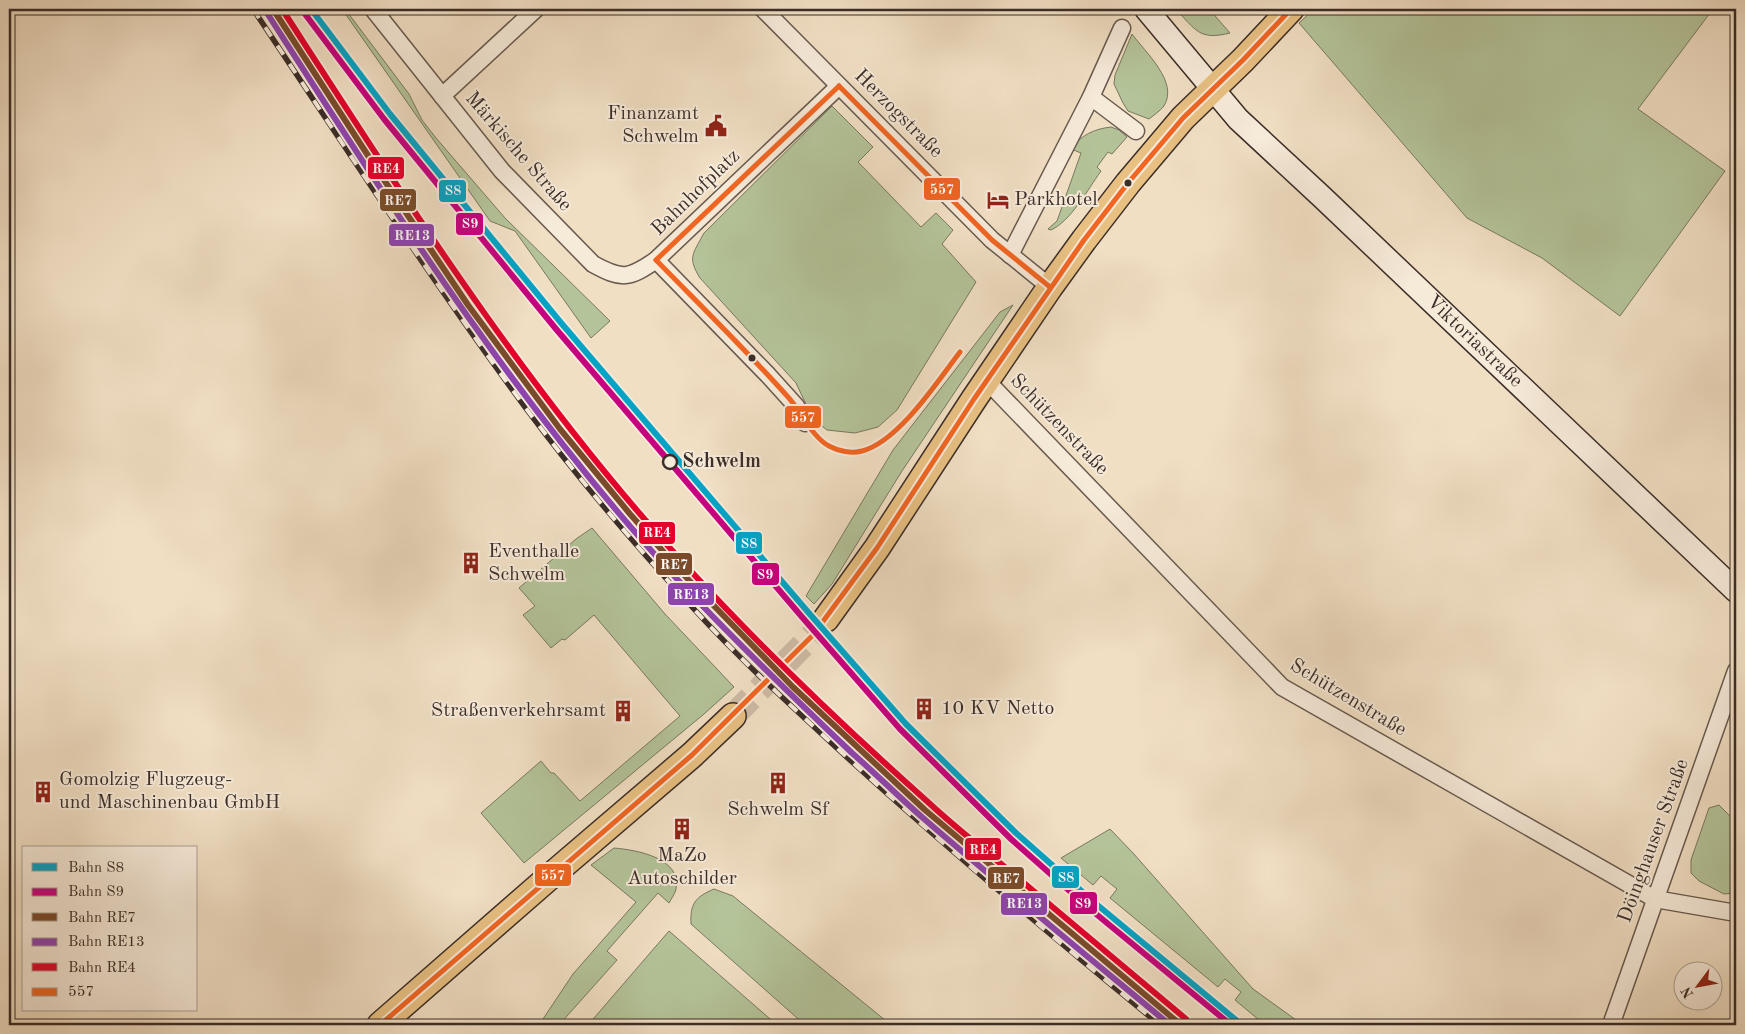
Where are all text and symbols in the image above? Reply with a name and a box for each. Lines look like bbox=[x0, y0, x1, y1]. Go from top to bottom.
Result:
street label: Herzogstraße bbox=[850, 66, 946, 162]
street label: Märkische Straße bbox=[461, 88, 575, 216]
place label: Finanzamt Schwelm bbox=[607, 104, 699, 147]
public building icon: Finanzamt Schwelm bbox=[703, 113, 729, 139]
street label: Bahnhofplatz bbox=[648, 146, 744, 240]
line badge: RE4 bbox=[367, 156, 405, 180]
text: RE4 bbox=[372, 162, 400, 176]
line badge: 557 bbox=[923, 177, 961, 201]
unlabelled marker bbox=[1123, 178, 1133, 188]
line badge: S8 bbox=[438, 179, 467, 203]
text: 557 bbox=[930, 183, 954, 197]
text: S8 bbox=[445, 184, 461, 198]
hotel icon: Parkhotel bbox=[985, 187, 1011, 213]
line badge: RE7 bbox=[379, 188, 417, 212]
place label: Parkhotel bbox=[1014, 190, 1098, 210]
text: RE7 bbox=[384, 194, 412, 208]
line badge: S9 bbox=[455, 212, 484, 236]
text: S9 bbox=[462, 217, 478, 231]
line badge: RE13 bbox=[388, 223, 435, 247]
text: RE13 bbox=[394, 229, 430, 243]
street label: Viktoriastraße bbox=[1422, 292, 1526, 392]
unlabelled marker bbox=[747, 353, 757, 363]
street label: Schützenstraße bbox=[1006, 371, 1112, 479]
line badge: 557 bbox=[784, 405, 822, 429]
text: 557 bbox=[791, 411, 815, 425]
place label: Schwelm bbox=[682, 452, 761, 472]
marker: Schwelm bbox=[662, 454, 678, 470]
line badge: RE4 bbox=[638, 521, 676, 545]
text: RE4 bbox=[643, 526, 671, 540]
line badge: S8 bbox=[735, 531, 763, 555]
text: S8 bbox=[741, 537, 757, 551]
place label: Eventhalle Schwelm bbox=[488, 542, 579, 585]
building icon: Eventhalle Schwelm bbox=[458, 550, 484, 576]
line badge: RE7 bbox=[655, 552, 693, 576]
text: RE7 bbox=[660, 558, 688, 572]
line badge: S9 bbox=[751, 562, 780, 586]
text: S9 bbox=[757, 568, 773, 582]
line badge: RE13 bbox=[667, 582, 715, 606]
text: RE13 bbox=[673, 588, 709, 602]
street label: Schützenstraße bbox=[1286, 655, 1410, 741]
building icon: 10 KV Netto bbox=[911, 696, 937, 722]
building icon: Straßenverkehrsamt bbox=[610, 698, 636, 724]
place label: 10 KV Netto bbox=[941, 699, 1054, 719]
place label: Straßenverkehrsamt bbox=[431, 701, 606, 721]
street label: Döinghauser Straße bbox=[1615, 756, 1693, 926]
place label: Gomolzig Flugzeug- und Maschinenbau GmbH bbox=[59, 770, 280, 813]
building icon: Schwelm Sf bbox=[765, 770, 791, 796]
building icon: Gomolzig Flugzeug- und Maschinenbau GmbH bbox=[30, 779, 56, 805]
place label: Schwelm Sf bbox=[727, 800, 830, 820]
building icon: MaZo Autoschilder bbox=[669, 816, 695, 842]
line badge: RE4 bbox=[964, 837, 1002, 861]
text: RE4 bbox=[969, 843, 997, 857]
legend bbox=[22, 846, 198, 1012]
place label: MaZo Autoschilder bbox=[627, 846, 737, 889]
text: Bahn S8 bbox=[68, 861, 124, 876]
line badge: 557 bbox=[534, 863, 572, 887]
line badge: S8 bbox=[1051, 865, 1080, 889]
line badge: RE7 bbox=[987, 866, 1025, 890]
text: 557 bbox=[541, 869, 565, 883]
text: S8 bbox=[1058, 871, 1074, 885]
text: RE7 bbox=[992, 872, 1020, 886]
text: Bahn S9 bbox=[68, 885, 124, 900]
line badge: S9 bbox=[1069, 891, 1098, 915]
line badge: RE13 bbox=[1000, 892, 1048, 916]
text: RE13 bbox=[1006, 897, 1042, 911]
text: S9 bbox=[1075, 897, 1091, 911]
text: Bahn RE7 bbox=[68, 911, 136, 926]
text: Bahn RE13 bbox=[68, 935, 145, 950]
text: Bahn RE4 bbox=[68, 961, 136, 976]
north arrow bbox=[1672, 962, 1722, 1012]
text: N bbox=[1679, 984, 1697, 1001]
text: 557 bbox=[68, 985, 94, 1000]

